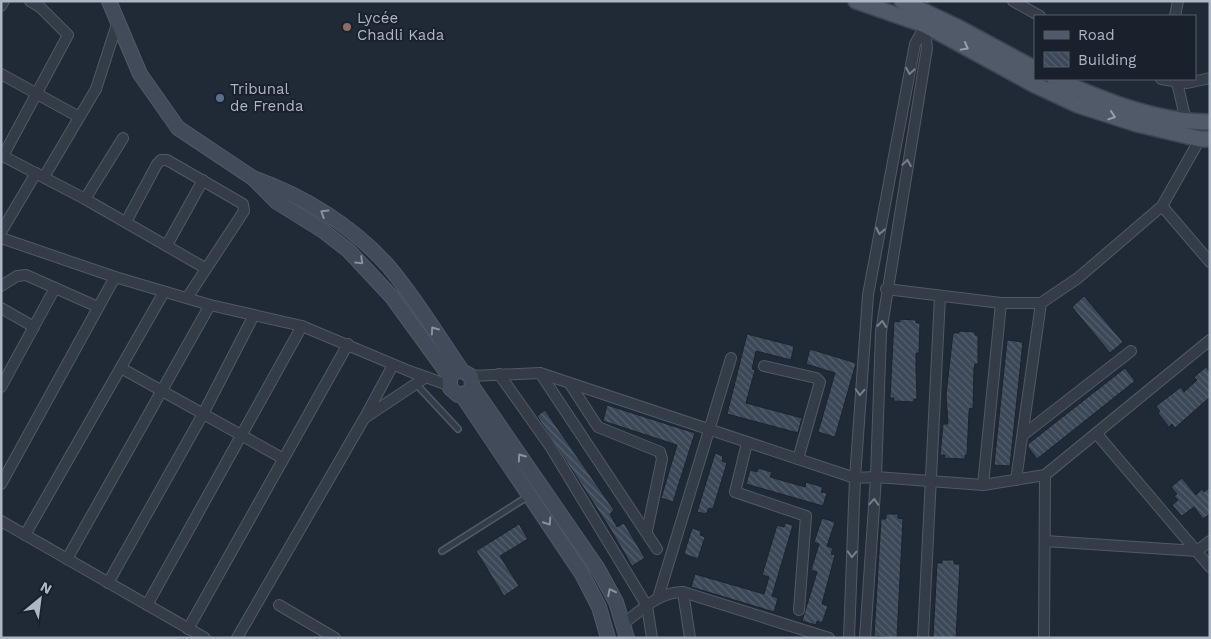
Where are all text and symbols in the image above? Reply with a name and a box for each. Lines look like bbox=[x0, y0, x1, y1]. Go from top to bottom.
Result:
place label: Lycée Chadli Kada bbox=[357, 9, 445, 44]
legend bbox=[1034, 15, 1196, 80]
marker: Lycée Chadli Kada bbox=[341, 21, 353, 33]
text: Road bbox=[1078, 26, 1115, 44]
one-way arrow bbox=[960, 41, 969, 51]
text: Building bbox=[1078, 51, 1136, 69]
one-way arrow bbox=[905, 67, 916, 75]
place label: Tribunal de Frenda bbox=[230, 80, 304, 115]
marker: Tribunal de Frenda bbox=[214, 92, 226, 104]
one-way arrow bbox=[1107, 110, 1115, 120]
one-way arrow bbox=[902, 159, 912, 167]
one-way arrow bbox=[321, 210, 330, 220]
one-way arrow bbox=[875, 226, 886, 235]
one-way arrow bbox=[354, 256, 363, 265]
one-way arrow bbox=[876, 319, 887, 327]
one-way arrow bbox=[431, 327, 440, 336]
one-way arrow bbox=[854, 388, 865, 396]
one-way arrow bbox=[518, 453, 527, 463]
one-way arrow bbox=[869, 498, 880, 506]
one-way arrow bbox=[542, 517, 551, 526]
one-way arrow bbox=[846, 550, 857, 558]
north arrow bbox=[15, 574, 65, 624]
text: N bbox=[38, 578, 55, 597]
one-way arrow bbox=[607, 588, 617, 597]

